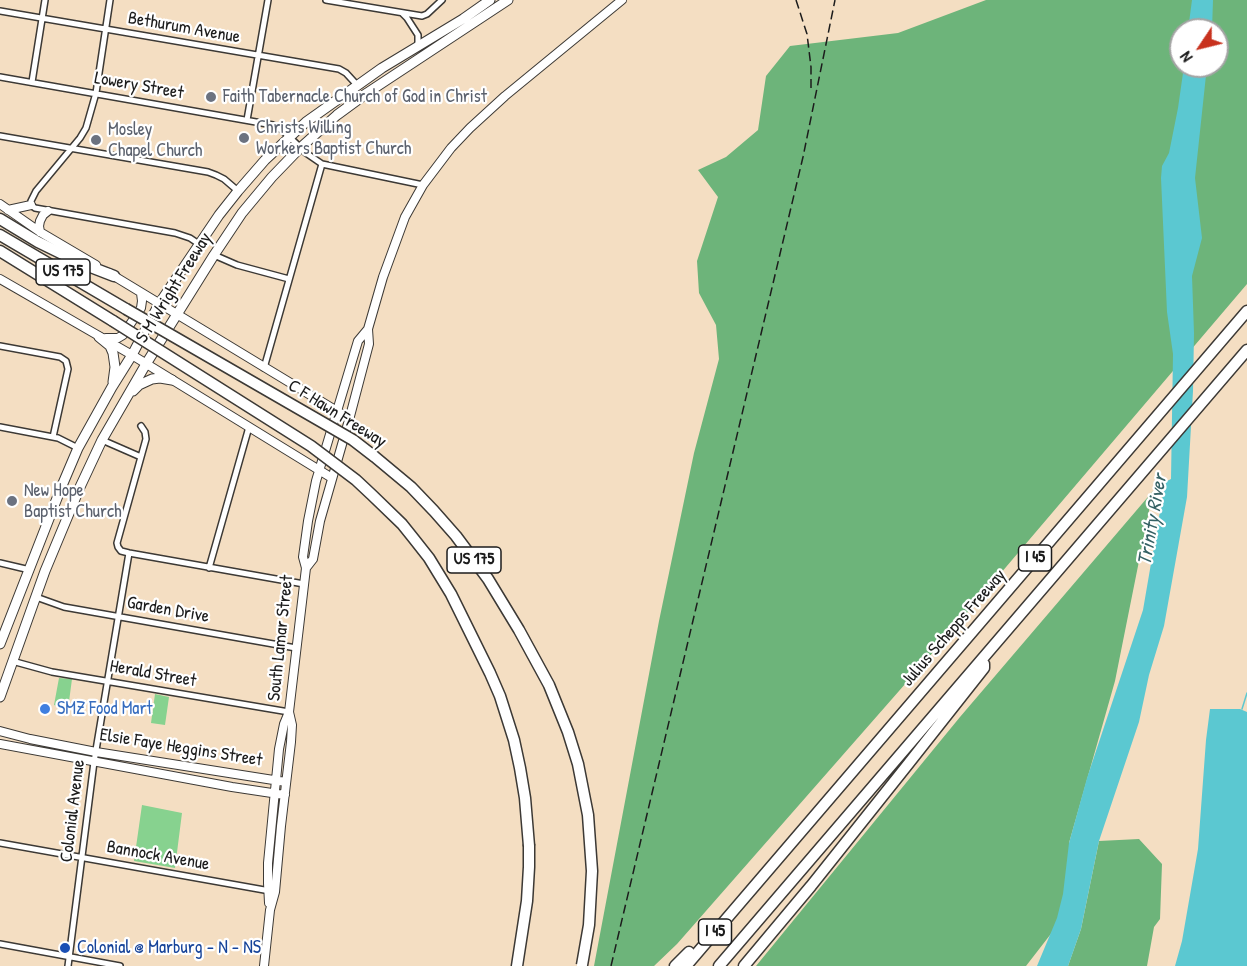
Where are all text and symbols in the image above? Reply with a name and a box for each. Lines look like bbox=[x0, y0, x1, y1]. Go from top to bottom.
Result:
street label: Bethurum Avenue bbox=[126, 8, 242, 48]
north arrow bbox=[1169, 18, 1229, 78]
text: N bbox=[1174, 47, 1197, 67]
street label: Lowery Street bbox=[93, 68, 185, 104]
place label: Faith Tabernacle Church of God in Christ bbox=[223, 86, 487, 108]
marker: Faith Tabernacle Church of God in Christ bbox=[204, 90, 218, 104]
place label: Christs Willing Workers Baptist Church bbox=[256, 117, 411, 160]
place label: Mosley Chapel Church bbox=[108, 119, 202, 162]
marker: Christs Willing Workers Baptist Church bbox=[237, 131, 251, 145]
marker: Mosley Chapel Church bbox=[89, 133, 103, 147]
street label: S M Wright Freeway bbox=[131, 229, 217, 347]
road number: US 175 bbox=[36, 259, 90, 285]
street label: C F Hawn Freeway bbox=[284, 375, 390, 453]
water label: Trinity River bbox=[1133, 473, 1173, 567]
place label: New Hope Baptist Church bbox=[24, 480, 121, 522]
marker: New Hope Baptist Church bbox=[5, 494, 19, 508]
road number: I 45 bbox=[1018, 545, 1052, 571]
road number: US 175 bbox=[447, 547, 501, 573]
street label: Julius Schepps Freeway bbox=[897, 565, 1011, 691]
street label: South Lamar Street bbox=[264, 574, 298, 702]
street label: Garden Drive bbox=[125, 592, 211, 628]
street label: Herald Street bbox=[108, 656, 198, 692]
place label: SMZ Food Mart bbox=[57, 698, 153, 720]
marker: SMZ Food Mart bbox=[38, 702, 52, 716]
street label: Elsie Faye Heggins Street bbox=[98, 724, 264, 772]
street label: Colonial Avenue bbox=[56, 759, 90, 863]
street label: Bannock Avenue bbox=[105, 836, 211, 876]
road number: I 45 bbox=[698, 919, 732, 945]
place label: Colonial @ Marburg - N - NS bbox=[77, 937, 261, 959]
marker: Colonial @ Marburg - N - NS bbox=[58, 941, 72, 955]

